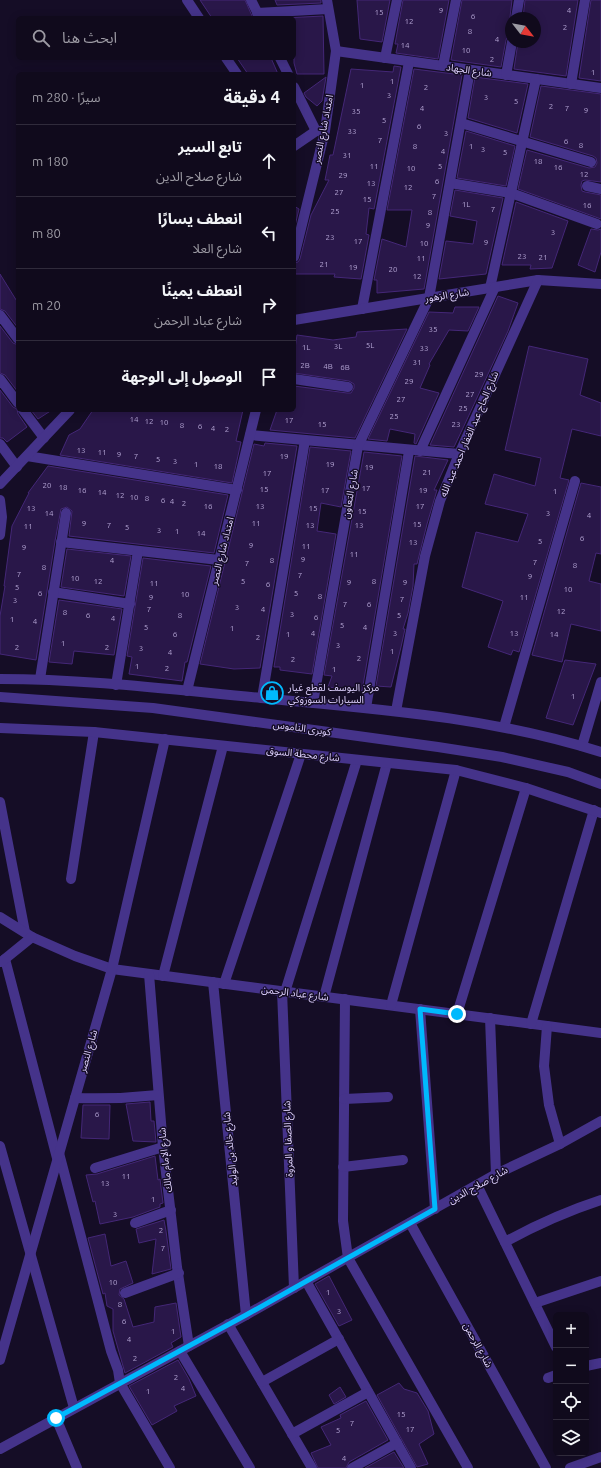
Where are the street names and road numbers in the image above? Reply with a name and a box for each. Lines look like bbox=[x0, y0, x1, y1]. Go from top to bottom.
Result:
street label: شارع الجهاد bbox=[445, 61, 493, 81]
street label: امتداد شارع النصر bbox=[311, 94, 337, 166]
street label: شارع الزهور bbox=[423, 286, 470, 306]
street label: شارع الحاج عبد الغفار احمد عبد الله bbox=[437, 369, 502, 499]
street label: شارع التعاون bbox=[340, 468, 362, 520]
street label: امتداد شارع النصر bbox=[208, 516, 238, 588]
street label: كوبرى الناموس bbox=[272, 718, 333, 739]
street label: شارع محطة السوق bbox=[266, 745, 340, 765]
street label: شارع عباد الرحمن bbox=[260, 983, 329, 1005]
street label: شارع النصر bbox=[76, 1028, 101, 1075]
street label: شارع الصفا و المروة bbox=[281, 1100, 297, 1177]
street label: شارع خالد بن الوليد bbox=[221, 1111, 241, 1187]
street label: شارع الإمام مالك bbox=[156, 1127, 177, 1193]
street label: شارع صلاح الدين bbox=[446, 1164, 511, 1208]
street label: شارع الرحمن bbox=[459, 1321, 495, 1370]

